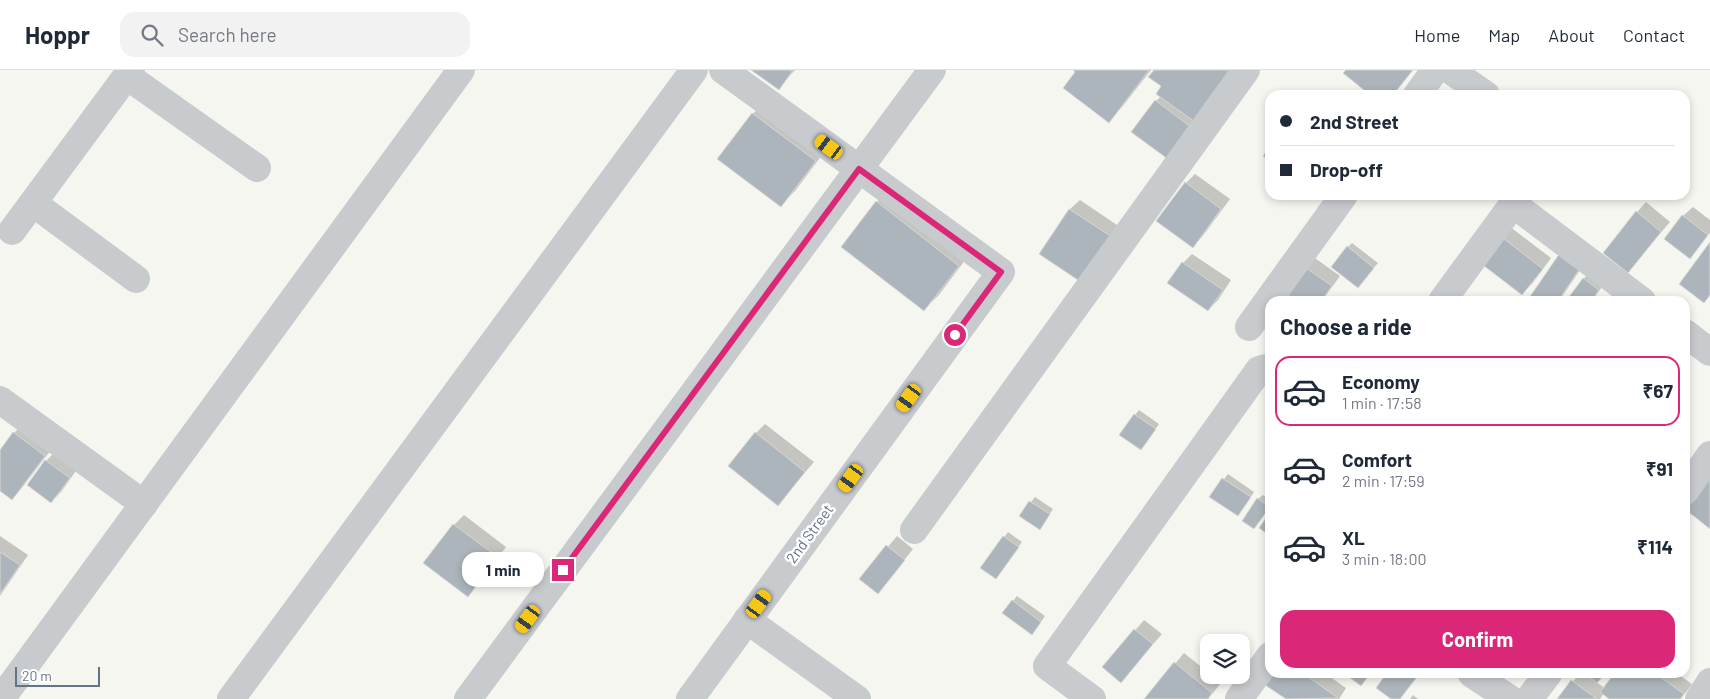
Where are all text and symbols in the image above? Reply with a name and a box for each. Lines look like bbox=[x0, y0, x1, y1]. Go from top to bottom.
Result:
search box bbox=[120, 12, 470, 57]
text: Hoppr bbox=[25, 20, 90, 49]
icon: search bbox=[138, 21, 166, 49]
text: Search here bbox=[178, 23, 277, 46]
text: Home bbox=[1414, 24, 1460, 46]
text: Map bbox=[1488, 24, 1520, 46]
text: About bbox=[1548, 24, 1595, 46]
text: Contact bbox=[1623, 24, 1685, 46]
text: 2nd Street bbox=[1310, 110, 1399, 133]
car bbox=[812, 132, 845, 162]
text: Drop-off bbox=[1310, 158, 1383, 181]
text: Choose a ride bbox=[1280, 313, 1412, 339]
route start bbox=[944, 324, 966, 346]
icon: car bbox=[1282, 369, 1327, 414]
text: Economy bbox=[1342, 370, 1420, 393]
text: ₹67 bbox=[1643, 379, 1673, 402]
car bbox=[894, 381, 923, 415]
text: 1 min · 17:58 bbox=[1342, 393, 1422, 412]
icon: car bbox=[1282, 447, 1327, 492]
text: Comfort bbox=[1342, 448, 1412, 471]
text: ₹91 bbox=[1646, 457, 1673, 480]
car bbox=[836, 461, 865, 495]
text: 2 min · 17:59 bbox=[1342, 471, 1425, 490]
street label: 2nd Street bbox=[782, 501, 837, 566]
icon: car bbox=[1282, 525, 1327, 570]
text: XL bbox=[1342, 526, 1365, 549]
text: ₹114 bbox=[1637, 535, 1673, 558]
text: 3 min · 18:00 bbox=[1342, 549, 1427, 568]
callout: 1 min bbox=[463, 552, 546, 588]
route end bbox=[552, 559, 574, 581]
text: 1 min bbox=[485, 560, 521, 579]
car bbox=[744, 587, 773, 621]
car bbox=[513, 602, 542, 636]
button: Confirm bbox=[1280, 610, 1675, 668]
map controls bbox=[1200, 634, 1250, 684]
button: layers bbox=[1200, 634, 1250, 684]
scale bar bbox=[15, 664, 100, 687]
text: 20 m bbox=[22, 667, 52, 684]

